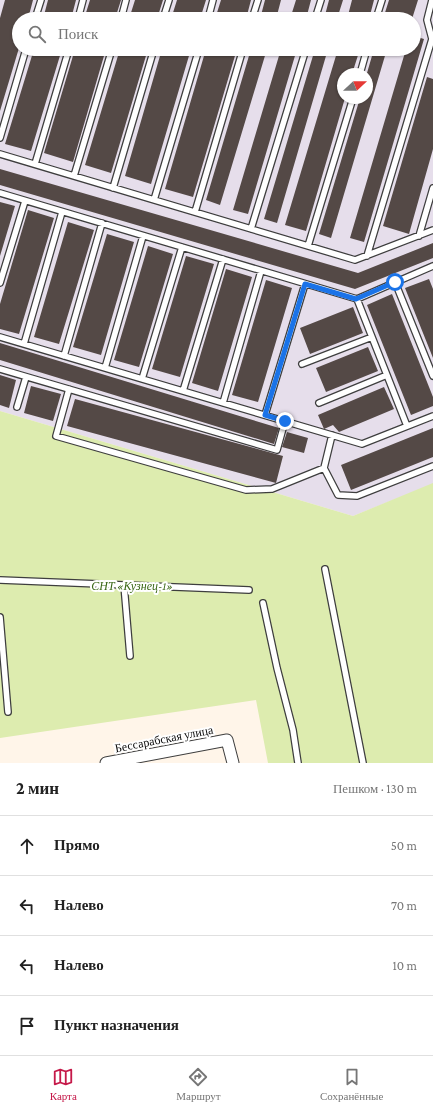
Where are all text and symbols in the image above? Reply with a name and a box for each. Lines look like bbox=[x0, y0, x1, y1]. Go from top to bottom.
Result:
search box bbox=[12, 12, 421, 56]
icon: search bbox=[26, 23, 48, 45]
text: Поиск bbox=[58, 26, 98, 42]
north arrow bbox=[337, 68, 373, 104]
route start bbox=[386, 273, 404, 291]
route end bbox=[276, 412, 294, 430]
park label: СНТ «Кузнец-1» bbox=[91, 579, 173, 593]
street label: Бессарабская улица bbox=[114, 722, 215, 755]
text: 2 мин bbox=[16, 779, 59, 798]
text: Пешком · 130 m bbox=[333, 781, 417, 796]
icon: ahead bbox=[16, 835, 38, 857]
text: Прямо bbox=[54, 837, 100, 853]
text: 50 m bbox=[391, 838, 417, 853]
icon: left bbox=[16, 895, 38, 917]
text: Налево bbox=[54, 897, 104, 913]
text: 70 m bbox=[391, 898, 417, 913]
icon: left bbox=[16, 955, 38, 977]
text: Налево bbox=[54, 957, 104, 973]
text: 10 m bbox=[392, 958, 417, 973]
icon: arrive bbox=[16, 1015, 38, 1037]
text: Пункт назначения bbox=[54, 1017, 179, 1033]
tab: Карта bbox=[50, 1066, 77, 1102]
tab: Маршрут bbox=[176, 1066, 221, 1102]
tab: Сохранённые bbox=[320, 1066, 383, 1102]

